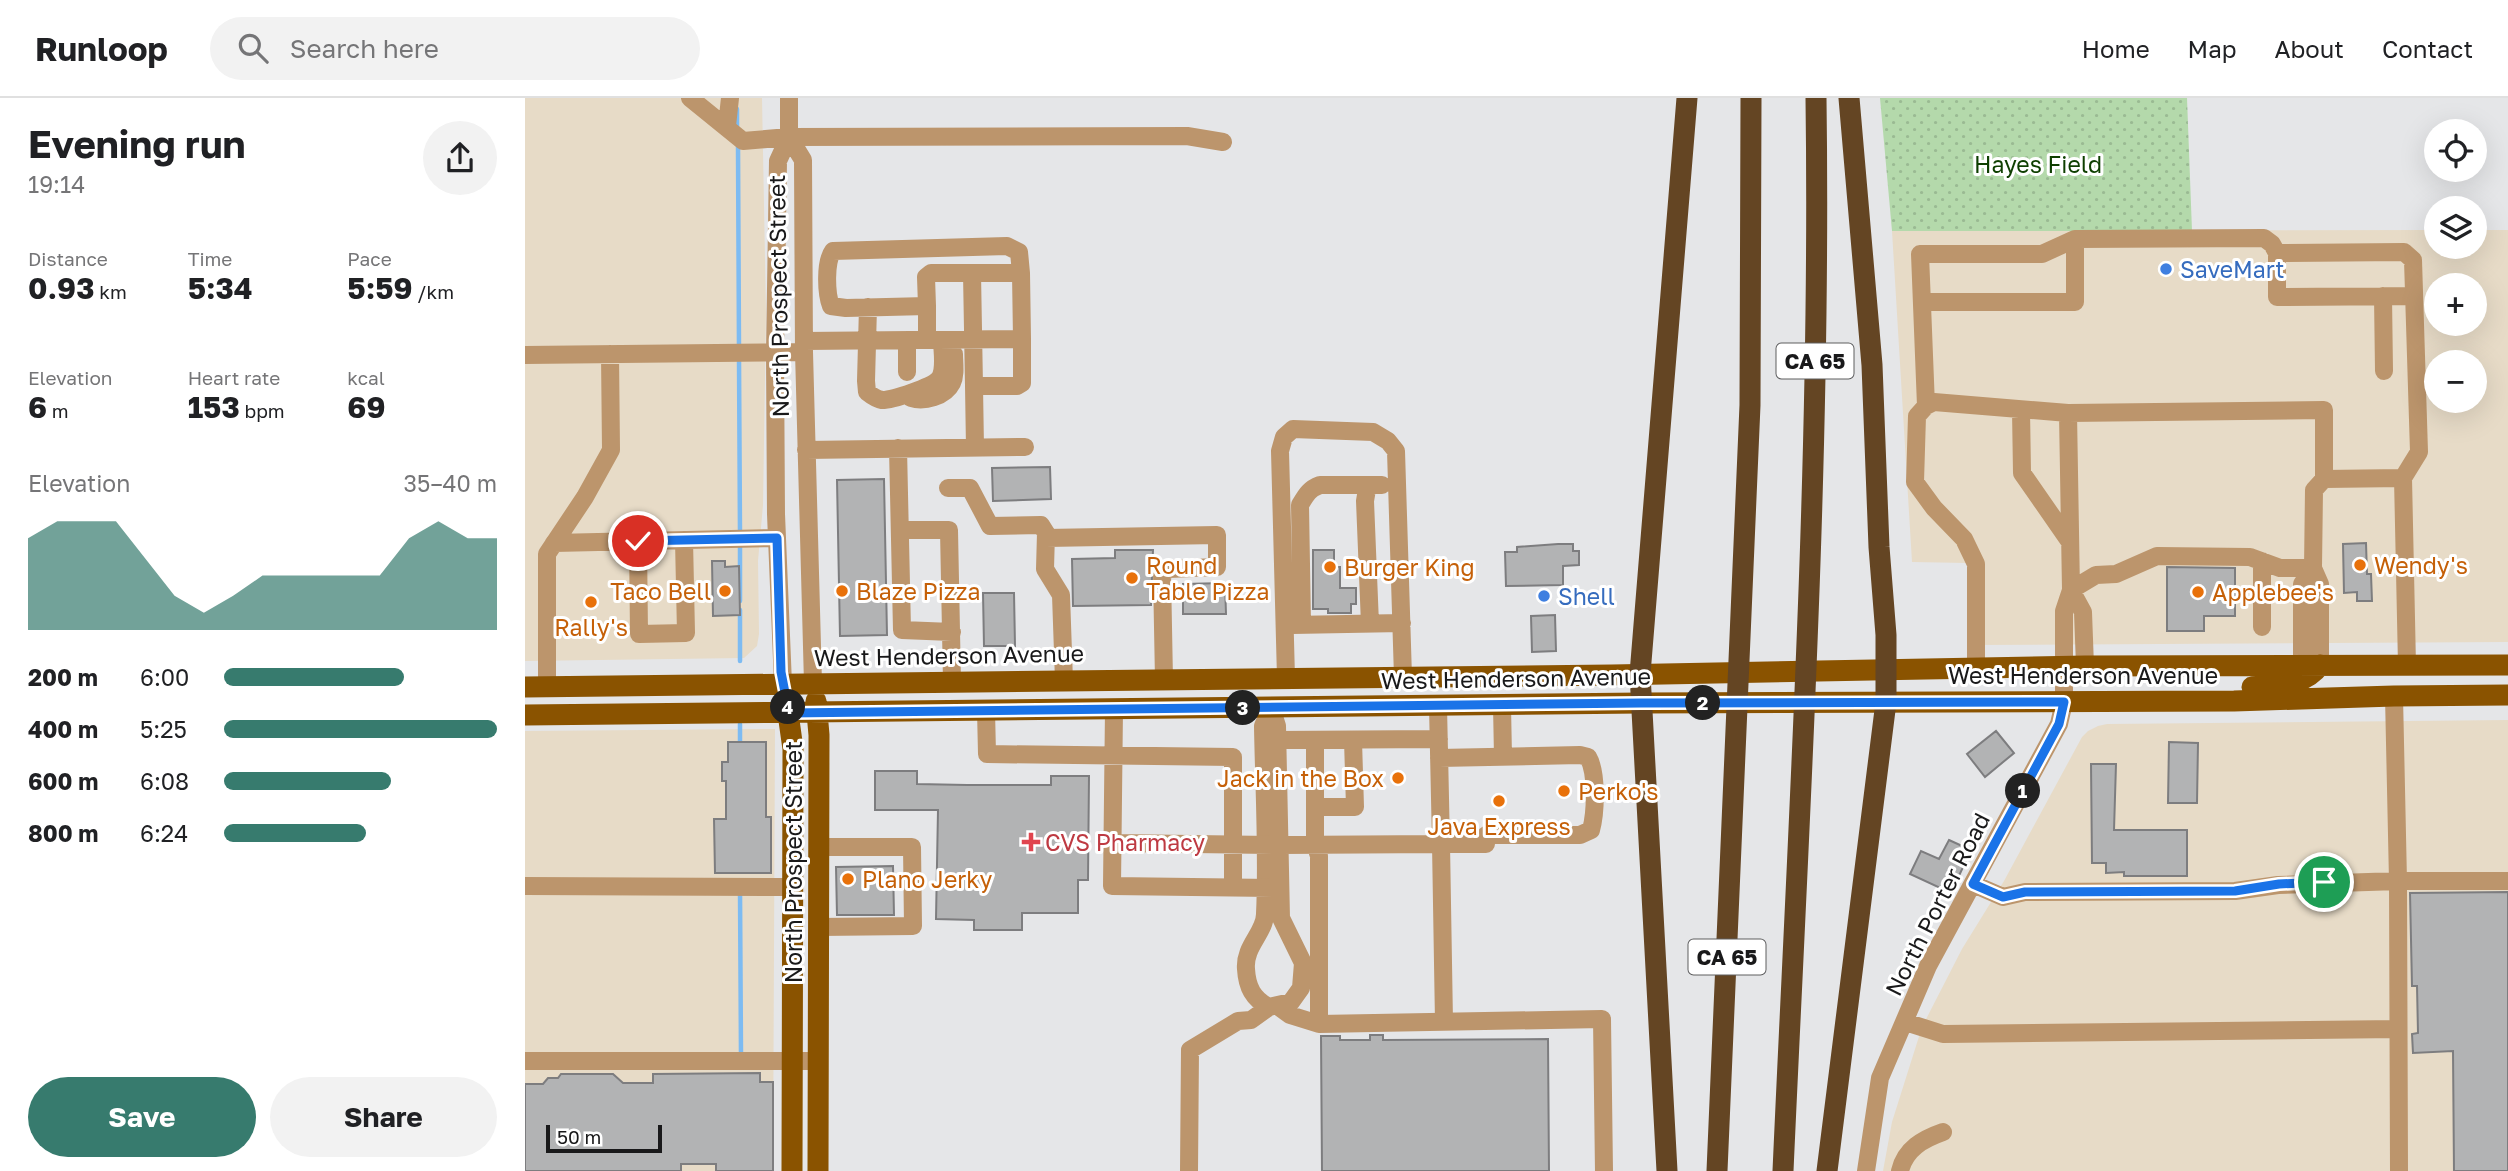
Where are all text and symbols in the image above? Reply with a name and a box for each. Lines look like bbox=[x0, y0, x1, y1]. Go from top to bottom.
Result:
search box bbox=[210, 17, 700, 80]
text: Runloop bbox=[35, 29, 168, 68]
icon: search bbox=[234, 29, 272, 67]
text: Search here bbox=[290, 33, 439, 64]
text: Home bbox=[2082, 34, 2150, 63]
text: Map bbox=[2188, 34, 2237, 63]
text: About bbox=[2275, 34, 2344, 63]
text: Contact bbox=[2382, 34, 2473, 63]
map controls bbox=[2424, 119, 2487, 413]
button: locate bbox=[2424, 119, 2487, 182]
text: Evening run bbox=[28, 121, 246, 166]
button: share bbox=[423, 121, 497, 195]
park label: Hayes Field bbox=[1974, 150, 2102, 178]
text: 19:14 bbox=[28, 170, 85, 198]
street label: North Prospect Street bbox=[762, 174, 794, 418]
button: layers bbox=[2424, 196, 2487, 259]
text: Distance bbox=[28, 247, 108, 270]
text: Time bbox=[188, 247, 232, 270]
text: Pace bbox=[347, 247, 392, 270]
place label: SaveMart bbox=[2180, 255, 2284, 283]
marker: SaveMart bbox=[2158, 261, 2174, 277]
text: 0.93 bbox=[28, 270, 94, 306]
text: 5:34 bbox=[188, 270, 253, 306]
text: 5:59 bbox=[347, 270, 413, 306]
button: + bbox=[2424, 273, 2487, 336]
text: km bbox=[94, 280, 127, 303]
text: /km bbox=[413, 280, 454, 303]
road number: CA 65 bbox=[1777, 344, 1853, 378]
button: − bbox=[2424, 350, 2487, 413]
text: Elevation bbox=[28, 366, 113, 389]
text: Heart rate bbox=[188, 366, 280, 389]
text: kcal bbox=[347, 366, 385, 389]
text: 6 bbox=[28, 389, 47, 425]
text: 153 bbox=[188, 389, 240, 425]
text: 69 bbox=[347, 389, 385, 425]
text: m bbox=[47, 399, 69, 422]
text: bpm bbox=[240, 399, 285, 422]
text: Elevation bbox=[28, 469, 130, 497]
text: 35–40 m bbox=[404, 469, 497, 497]
pin bbox=[608, 511, 668, 571]
icon: check bbox=[619, 522, 657, 560]
place label: Round Table Pizza bbox=[1146, 551, 1269, 605]
place label: Wendy's bbox=[2374, 551, 2468, 579]
place label: Burger King bbox=[1344, 553, 1475, 581]
marker: Wendy's bbox=[2352, 557, 2368, 573]
marker: Burger King bbox=[1322, 559, 1338, 575]
marker: Round Table Pizza bbox=[1124, 570, 1140, 586]
place label: Taco Bell bbox=[610, 577, 711, 605]
place label: Blaze Pizza bbox=[856, 577, 981, 605]
place label: Applebee's bbox=[2212, 578, 2334, 606]
place label: Shell bbox=[1558, 582, 1615, 610]
marker: Taco Bell bbox=[717, 583, 733, 599]
marker: Blaze Pizza bbox=[834, 583, 850, 599]
marker: Applebee's bbox=[2190, 584, 2206, 600]
marker: Shell bbox=[1536, 588, 1552, 604]
marker: Rally's bbox=[583, 594, 599, 610]
place label: Rally's bbox=[554, 613, 628, 641]
street label: West Henderson Avenue bbox=[814, 639, 1084, 671]
street label: West Henderson Avenue bbox=[1948, 661, 2218, 689]
street label: West Henderson Avenue bbox=[1381, 662, 1651, 694]
text: 200 m bbox=[28, 663, 98, 691]
text: 6:00 bbox=[140, 663, 189, 691]
pin: 2 bbox=[1685, 686, 1721, 720]
pin: 4 bbox=[771, 690, 805, 724]
pin: 3 bbox=[1225, 690, 1261, 726]
text: 2 bbox=[1697, 691, 1708, 714]
text: 4 bbox=[782, 695, 793, 718]
text: 3 bbox=[1237, 696, 1248, 719]
text: 400 m bbox=[28, 715, 98, 743]
text: 5:25 bbox=[140, 715, 187, 743]
street label: North Prospect Street bbox=[779, 741, 807, 983]
place label: Jack in the Box bbox=[1217, 764, 1384, 792]
text: 600 m bbox=[28, 767, 98, 795]
text: 6:08 bbox=[140, 767, 189, 795]
marker: Jack in the Box bbox=[1390, 770, 1406, 786]
pin: 1 bbox=[2005, 774, 2041, 808]
place label: Perko's bbox=[1578, 777, 1659, 805]
text: 1 bbox=[2018, 779, 2027, 802]
marker: Perko's bbox=[1556, 783, 1572, 799]
marker: Java Express bbox=[1491, 793, 1507, 809]
street label: North Porter Road bbox=[1879, 808, 1995, 1000]
place label: Java Express bbox=[1427, 812, 1571, 840]
text: 800 m bbox=[28, 819, 99, 847]
text: 6:24 bbox=[140, 819, 188, 847]
place label: CVS Pharmacy bbox=[1045, 828, 1205, 856]
marker: CVS Pharmacy bbox=[1023, 834, 1039, 850]
pin bbox=[2294, 852, 2354, 912]
icon: arrive bbox=[2305, 863, 2343, 901]
place label: Plano Jerky bbox=[862, 865, 992, 893]
marker: Plano Jerky bbox=[840, 871, 856, 887]
road number: CA 65 bbox=[1689, 940, 1765, 974]
button: Save bbox=[28, 1077, 256, 1157]
button: Share bbox=[270, 1077, 497, 1157]
scale bar bbox=[546, 1122, 661, 1154]
text: 50 m bbox=[557, 1125, 601, 1148]

